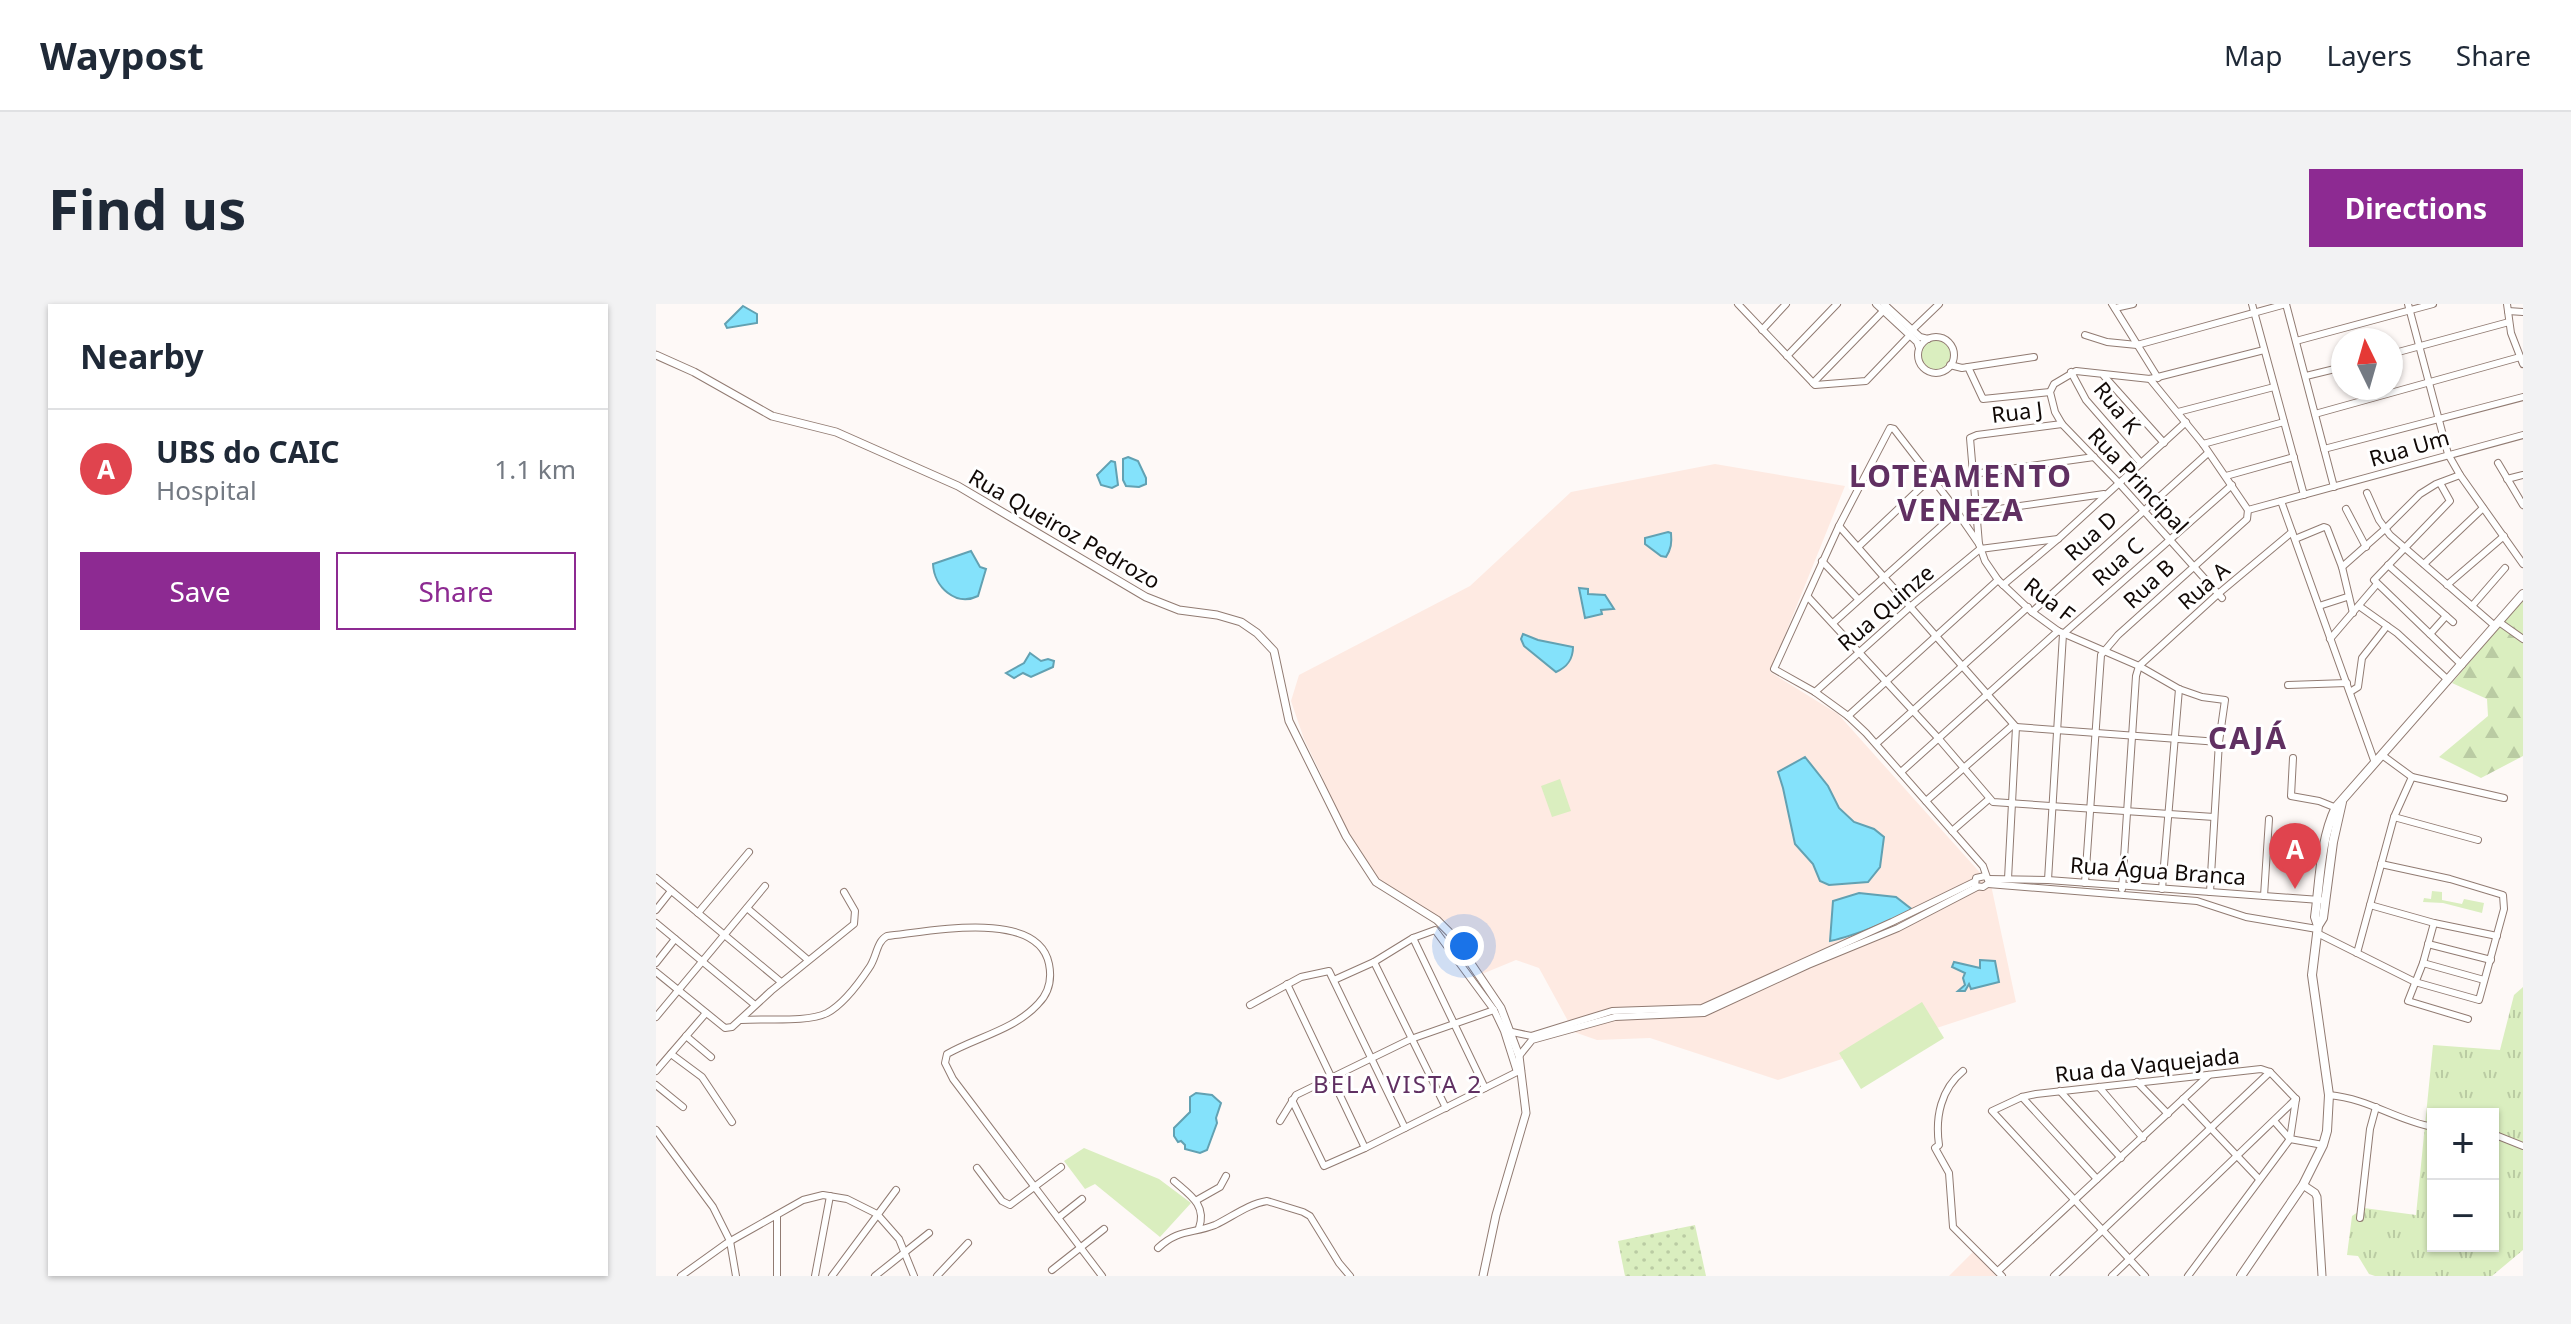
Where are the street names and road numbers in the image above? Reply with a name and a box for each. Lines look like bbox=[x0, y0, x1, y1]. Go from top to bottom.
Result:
street label: Rua K bbox=[2088, 375, 2148, 440]
street label: Rua J bbox=[1990, 393, 2044, 429]
street label: Rua Principal bbox=[2082, 420, 2196, 540]
street label: Rua Um bbox=[2365, 421, 2453, 473]
street label: Rua Queiroz Pedrozo bbox=[964, 461, 1166, 595]
street label: Rua D bbox=[2057, 503, 2123, 567]
street label: Rua C bbox=[2085, 530, 2149, 592]
street label: Rua B bbox=[2116, 552, 2180, 614]
street label: Rua A bbox=[2171, 554, 2236, 616]
street label: Rua Quinze bbox=[1831, 557, 1939, 657]
street label: Rua F bbox=[2018, 570, 2082, 628]
street label: Rua Água Branca bbox=[2069, 849, 2247, 891]
street label: Rua da Vaquejada bbox=[2053, 1039, 2241, 1089]

